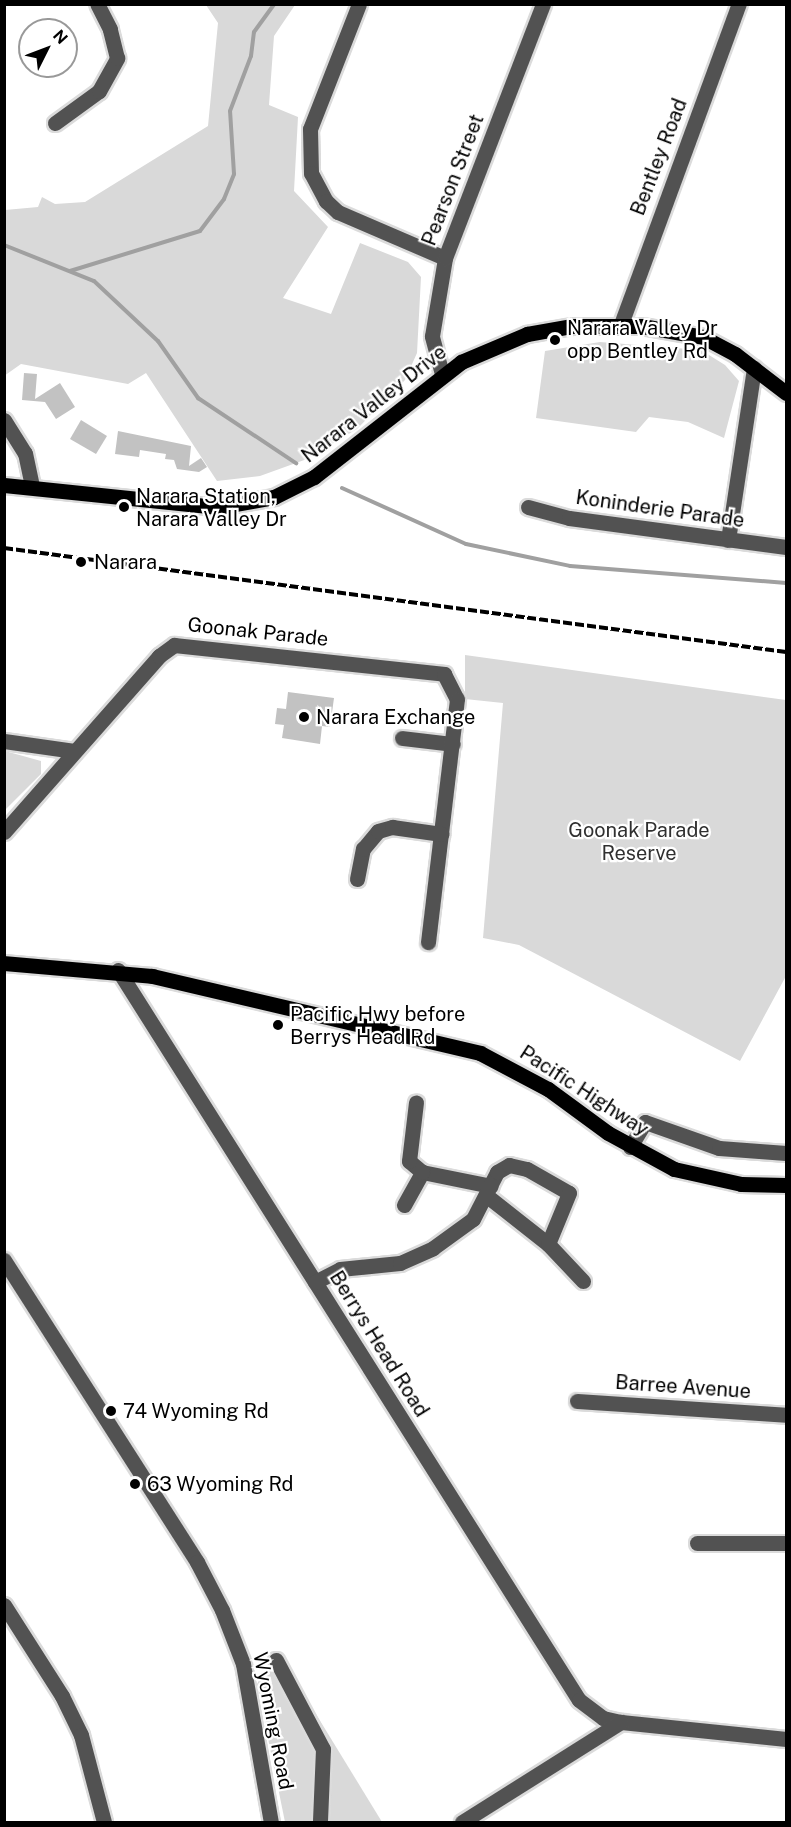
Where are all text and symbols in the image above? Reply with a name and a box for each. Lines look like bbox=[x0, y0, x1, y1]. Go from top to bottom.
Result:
north arrow bbox=[18, 18, 78, 78]
text: N bbox=[49, 26, 72, 48]
street label: Bentley Road bbox=[626, 95, 692, 219]
street label: Pearson Street bbox=[417, 111, 489, 249]
place label: Narara Valley Dr opp Bentley Rd bbox=[567, 316, 718, 363]
marker: Narara Valley Dr opp Bentley Rd bbox=[548, 333, 562, 347]
street label: Narara Valley Drive bbox=[297, 340, 451, 468]
place label: Narara Station, Narara Valley Dr bbox=[136, 484, 287, 531]
street label: Koninderie Parade bbox=[574, 485, 746, 533]
marker: Narara Station, Narara Valley Dr bbox=[117, 500, 131, 514]
place label: Narara bbox=[94, 550, 157, 574]
marker: Narara bbox=[72, 553, 90, 571]
street label: Goonak Parade bbox=[186, 613, 330, 651]
place label: Narara Exchange bbox=[316, 705, 475, 729]
marker: Narara Exchange bbox=[297, 710, 311, 724]
park label: Goonak Parade Reserve bbox=[568, 818, 710, 865]
place label: Pacific Hwy before Berrys Head Rd bbox=[290, 1002, 466, 1049]
marker: Pacific Hwy before Berrys Head Rd bbox=[271, 1018, 285, 1032]
street label: Pacific Highway bbox=[515, 1040, 653, 1142]
street label: Berrys Head Road bbox=[324, 1266, 434, 1422]
street label: Barree Avenue bbox=[614, 1370, 752, 1404]
place label: 74 Wyoming Rd bbox=[123, 1399, 269, 1423]
marker: 74 Wyoming Rd bbox=[104, 1404, 118, 1418]
place label: 63 Wyoming Rd bbox=[147, 1472, 294, 1496]
marker: 63 Wyoming Rd bbox=[128, 1477, 142, 1491]
street label: Wyoming Road bbox=[248, 1650, 298, 1792]

